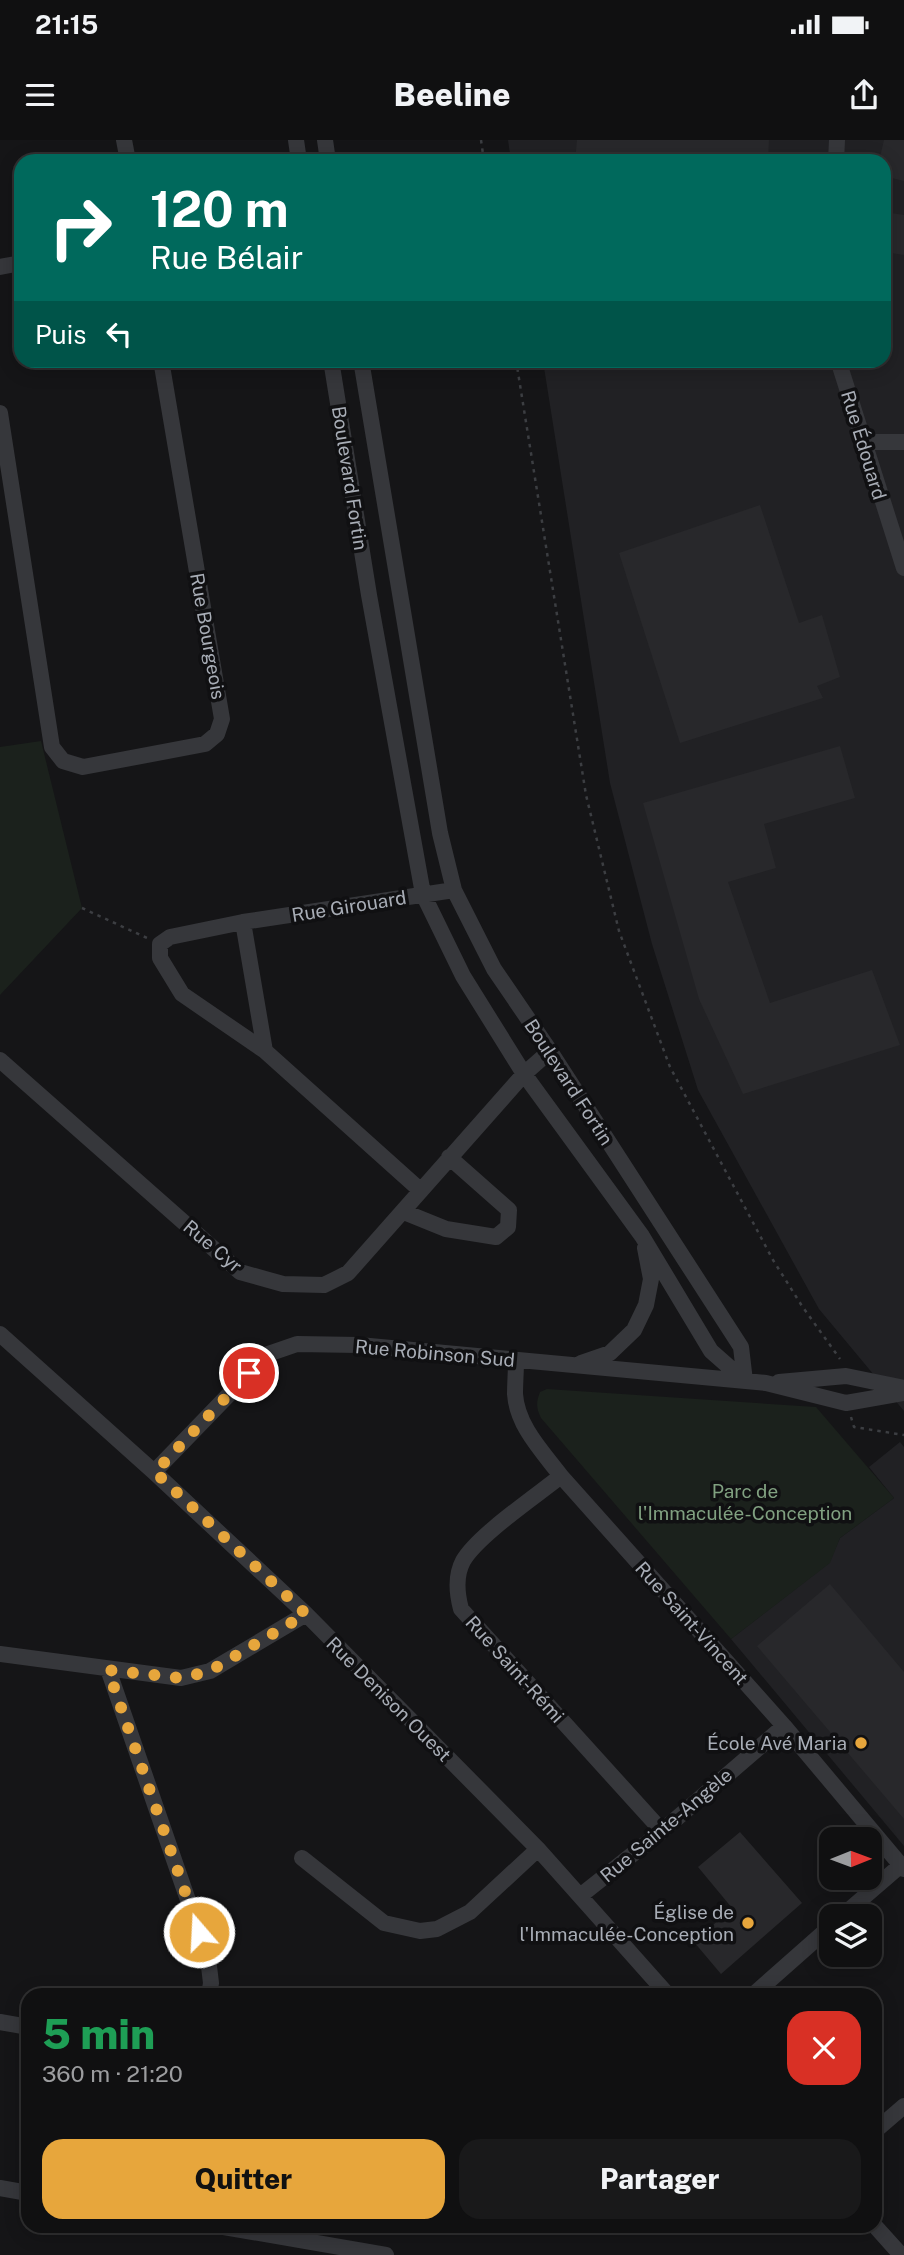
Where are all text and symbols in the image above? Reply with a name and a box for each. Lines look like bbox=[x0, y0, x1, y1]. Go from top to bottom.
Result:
text: 21:15 bbox=[35, 9, 98, 40]
icon: menu bbox=[21, 76, 59, 114]
text: Beeline bbox=[394, 76, 510, 113]
icon: share bbox=[845, 76, 883, 114]
text: 120 m bbox=[150, 180, 289, 238]
icon: right bbox=[35, 182, 126, 273]
text: Rue Bélair bbox=[150, 239, 303, 276]
icon: left bbox=[100, 315, 138, 353]
text: Puis bbox=[35, 319, 86, 350]
street label: Rue Édouard bbox=[837, 388, 891, 502]
street label: Boulevard Fortin bbox=[328, 404, 372, 552]
street label: Rue Bourgeois bbox=[186, 571, 230, 701]
street label: Rue Girouard bbox=[290, 886, 408, 926]
street label: Boulevard Fortin bbox=[520, 1015, 618, 1149]
street label: Rue Cyr bbox=[179, 1215, 247, 1277]
street label: Rue Robinson Sud bbox=[354, 1335, 516, 1371]
pin bbox=[219, 1343, 279, 1403]
icon: arrive bbox=[230, 1354, 268, 1392]
park label: Parc de l'Immaculée-Conception bbox=[638, 1480, 852, 1524]
street label: Rue Saint-Vincent bbox=[631, 1557, 753, 1689]
street label: Rue Saint-Rémi bbox=[461, 1611, 569, 1727]
street label: Rue Denison Ouest bbox=[322, 1632, 456, 1766]
place label: École Avé Maria bbox=[707, 1732, 847, 1754]
marker: École Avé Maria bbox=[853, 1735, 869, 1751]
street label: Rue Sainte-Angèle bbox=[596, 1764, 736, 1886]
north arrow bbox=[819, 1827, 882, 1890]
map controls bbox=[819, 1827, 882, 1967]
position arrow bbox=[162, 1895, 236, 1969]
place label: Église de l'Immaculée-Conception bbox=[520, 1901, 734, 1945]
button: layers bbox=[819, 1904, 882, 1967]
marker: Église de l'Immaculée-Conception bbox=[740, 1915, 756, 1931]
text: 5 min bbox=[42, 2009, 155, 2058]
button: close bbox=[787, 2011, 861, 2085]
text: 360 m · 21:20 bbox=[42, 2060, 183, 2087]
button: Quitter bbox=[42, 2139, 445, 2219]
button: Partager bbox=[459, 2139, 861, 2219]

